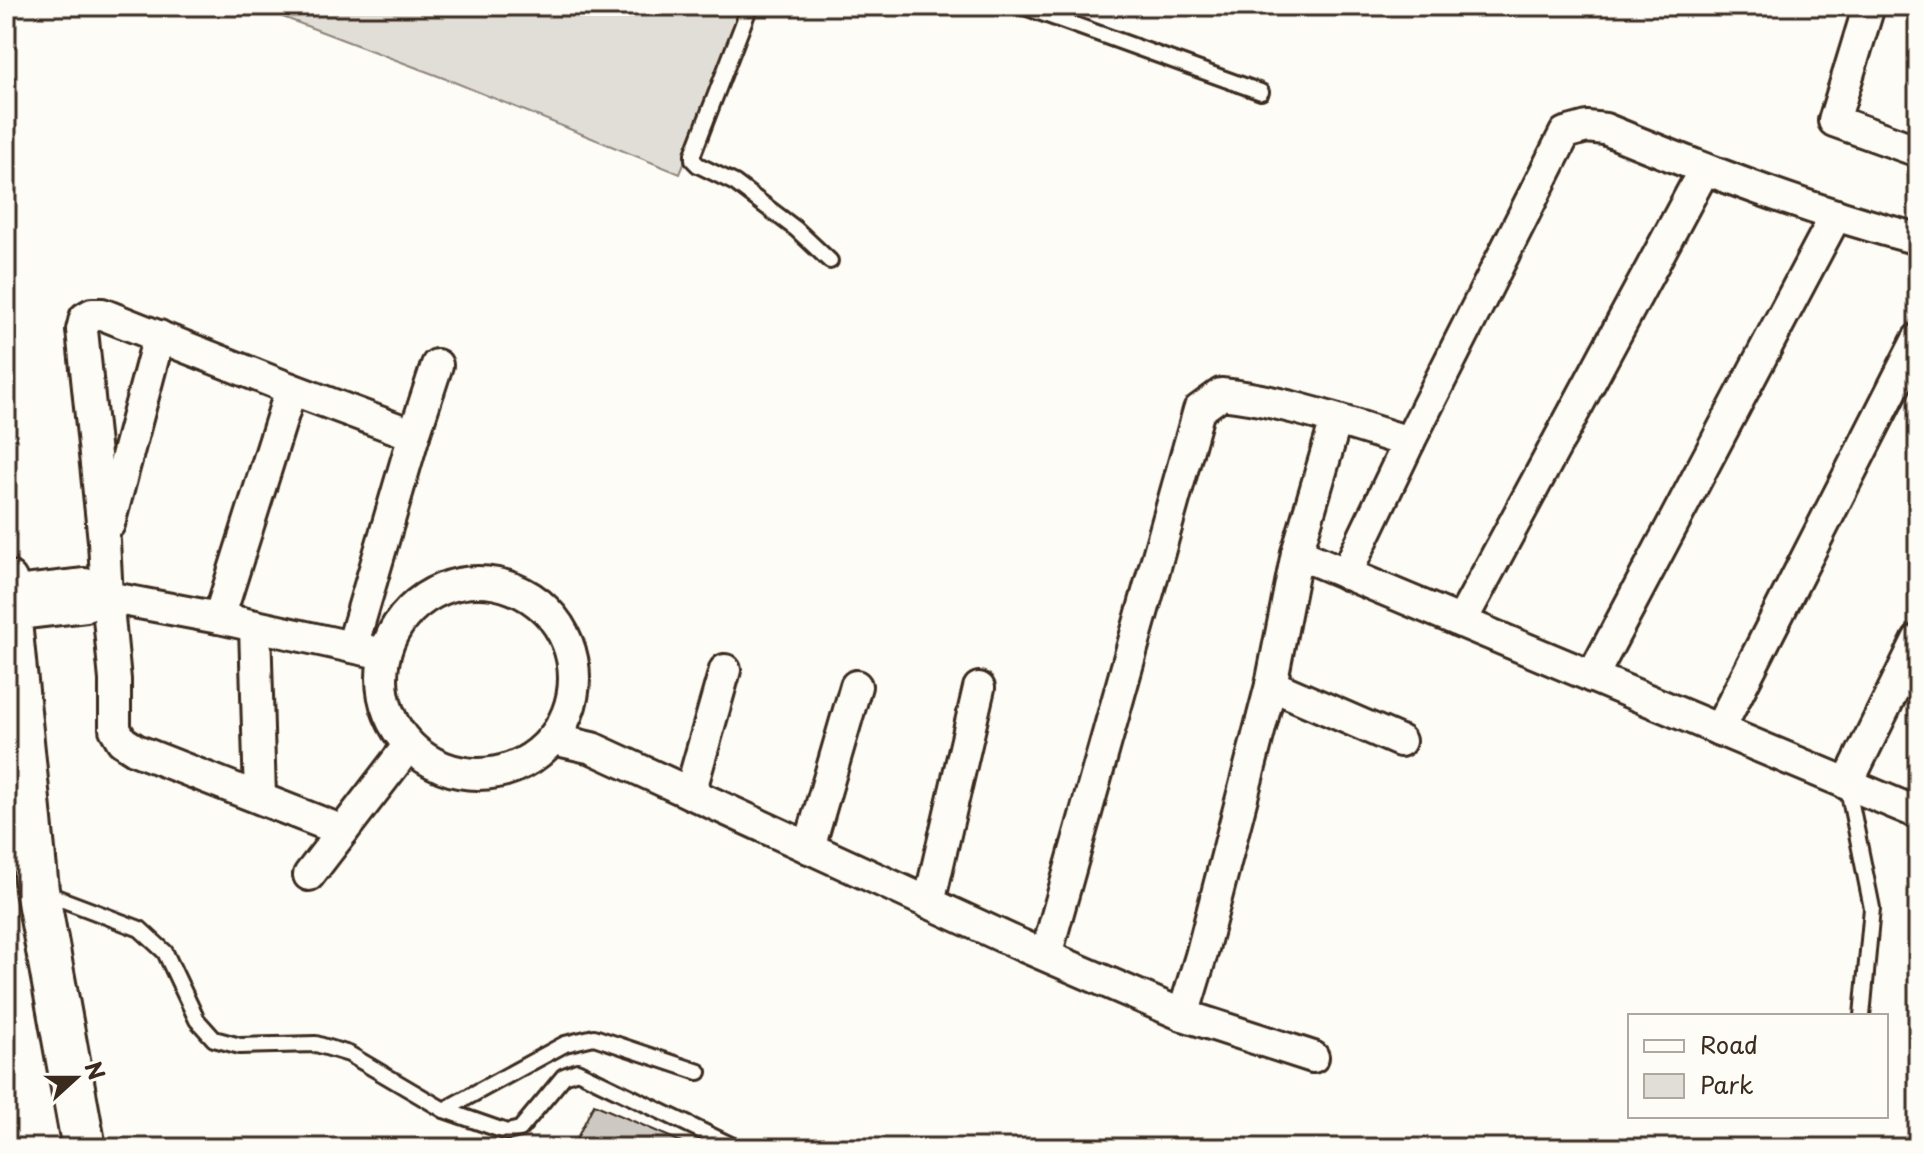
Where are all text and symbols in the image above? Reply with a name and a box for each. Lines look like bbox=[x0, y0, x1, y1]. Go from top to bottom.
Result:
legend bbox=[1628, 1014, 1888, 1118]
text: Road bbox=[1700, 1026, 1758, 1062]
north arrow bbox=[36, 1038, 116, 1118]
text: N bbox=[78, 1056, 115, 1084]
text: Park bbox=[1700, 1066, 1754, 1102]

